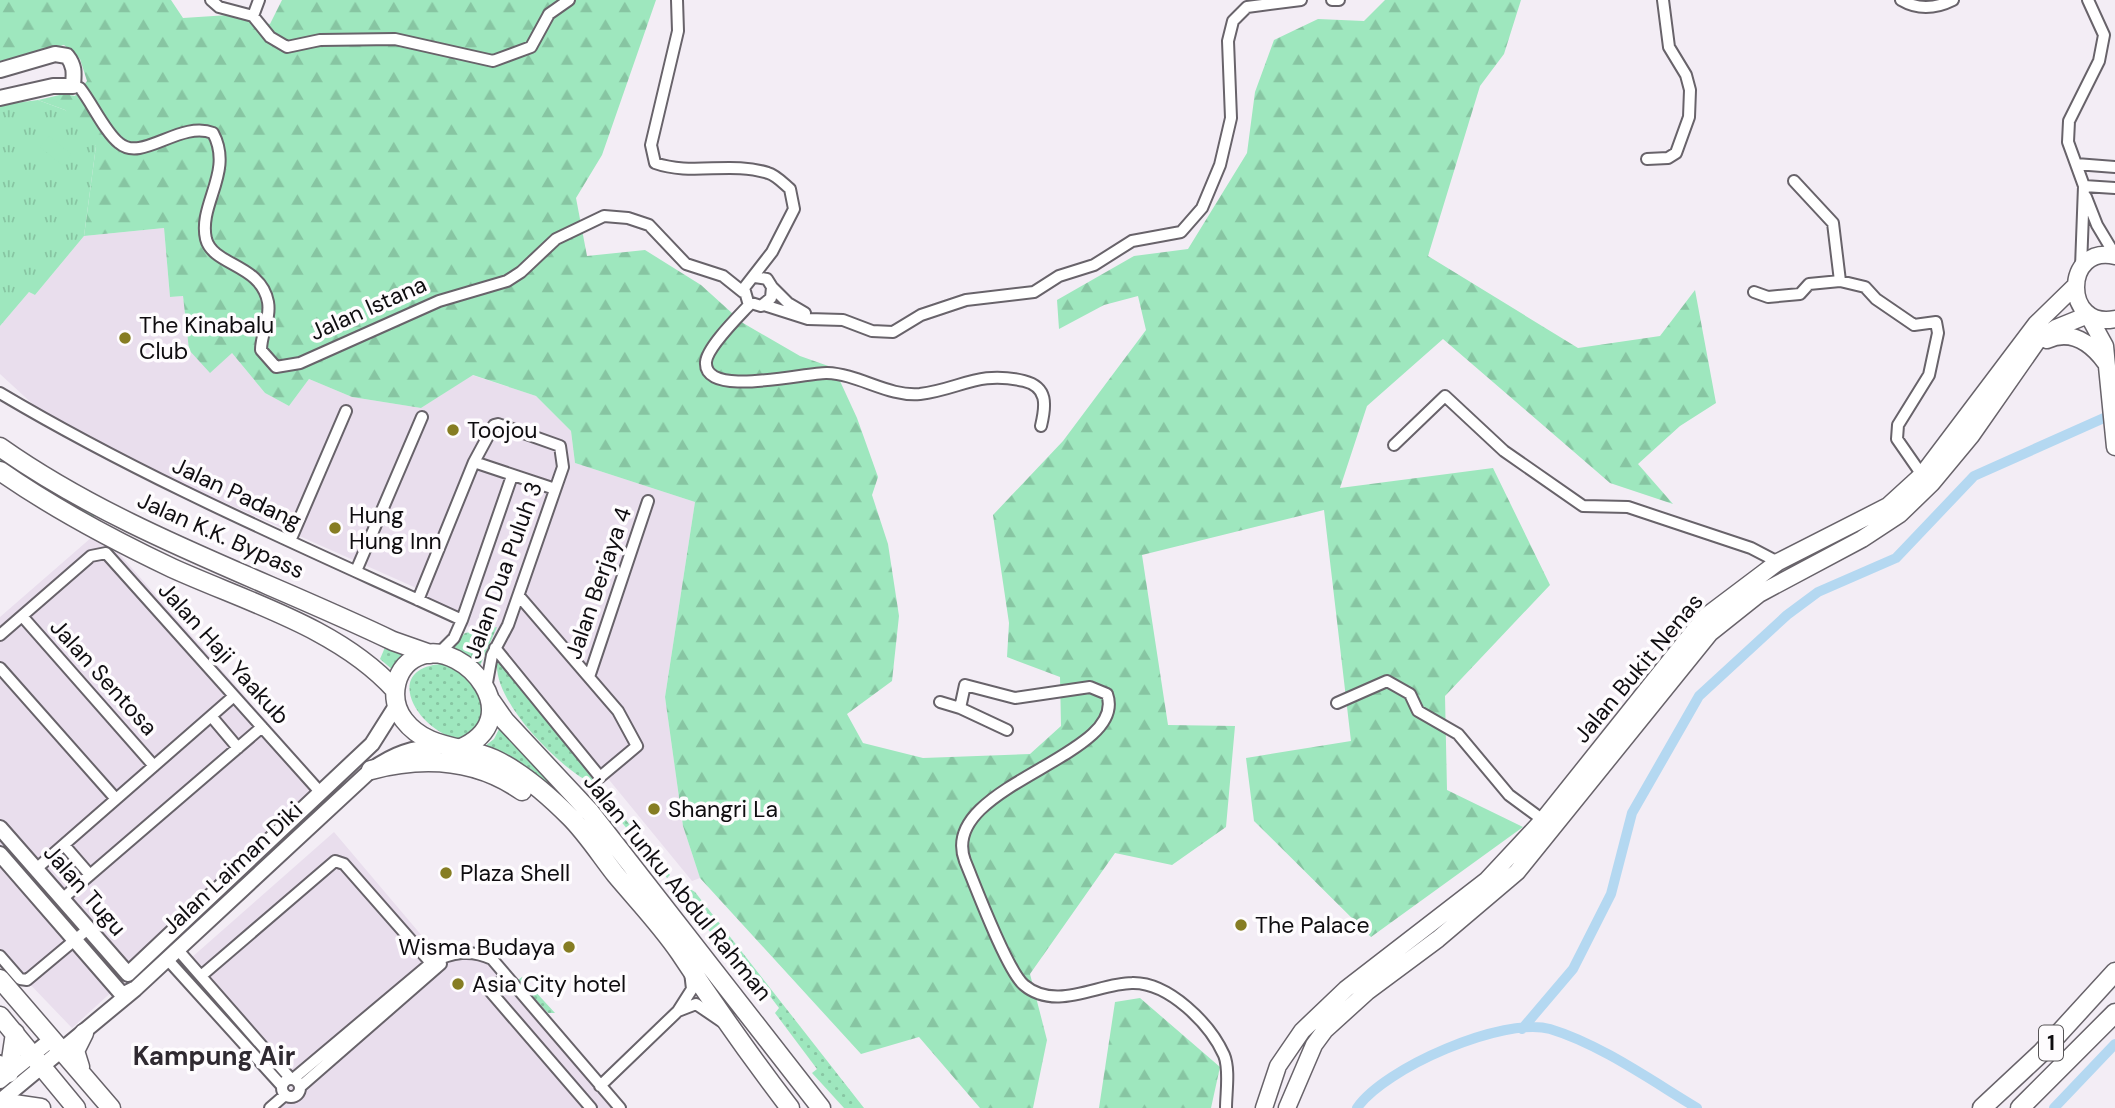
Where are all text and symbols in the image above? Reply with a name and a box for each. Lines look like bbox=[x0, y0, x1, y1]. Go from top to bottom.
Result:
street label: Jalan Istana bbox=[305, 269, 431, 347]
place label: The Kinabalu Club bbox=[139, 310, 274, 366]
marker: The Kinabalu Club bbox=[117, 330, 133, 346]
place label: Toojou bbox=[467, 415, 538, 445]
marker: Toojou bbox=[445, 422, 461, 438]
street label: Jalan Padang bbox=[168, 450, 307, 536]
street label: Jalan Dua Puluh 3 bbox=[457, 477, 549, 663]
street label: Jalan K.K. Bypass bbox=[133, 485, 309, 585]
place label: Hung Hung Inn bbox=[349, 500, 442, 556]
street label: Jalan Berjaya 4 bbox=[558, 503, 638, 663]
marker: Hung Hung Inn bbox=[327, 520, 343, 536]
street label: Jalan Haji Yaakub bbox=[152, 575, 296, 731]
street label: Jalan Bukit Nenas bbox=[1567, 587, 1709, 749]
street label: Jalan Sentosa bbox=[44, 612, 164, 742]
street label: Jalan Tunku Abdul Rahman bbox=[577, 767, 779, 1007]
place label: Shangri La bbox=[668, 794, 778, 824]
street label: Jalan Laiman Diki bbox=[155, 795, 309, 941]
marker: Shangri La bbox=[646, 801, 662, 817]
street label: Jalan Tugu bbox=[37, 838, 133, 942]
place label: Plaza Shell bbox=[460, 858, 570, 888]
marker: Plaza Shell bbox=[438, 865, 454, 881]
place label: The Palace bbox=[1255, 910, 1370, 940]
marker: The Palace bbox=[1233, 917, 1249, 933]
place label: Wisma Budaya bbox=[398, 932, 555, 962]
marker: Wisma Budaya bbox=[561, 939, 577, 955]
place label: Asia City hotel bbox=[472, 969, 626, 999]
marker: Asia City hotel bbox=[450, 976, 466, 992]
road number: 1 bbox=[2039, 1026, 2063, 1060]
district label: Kampung Air bbox=[133, 1039, 296, 1073]

